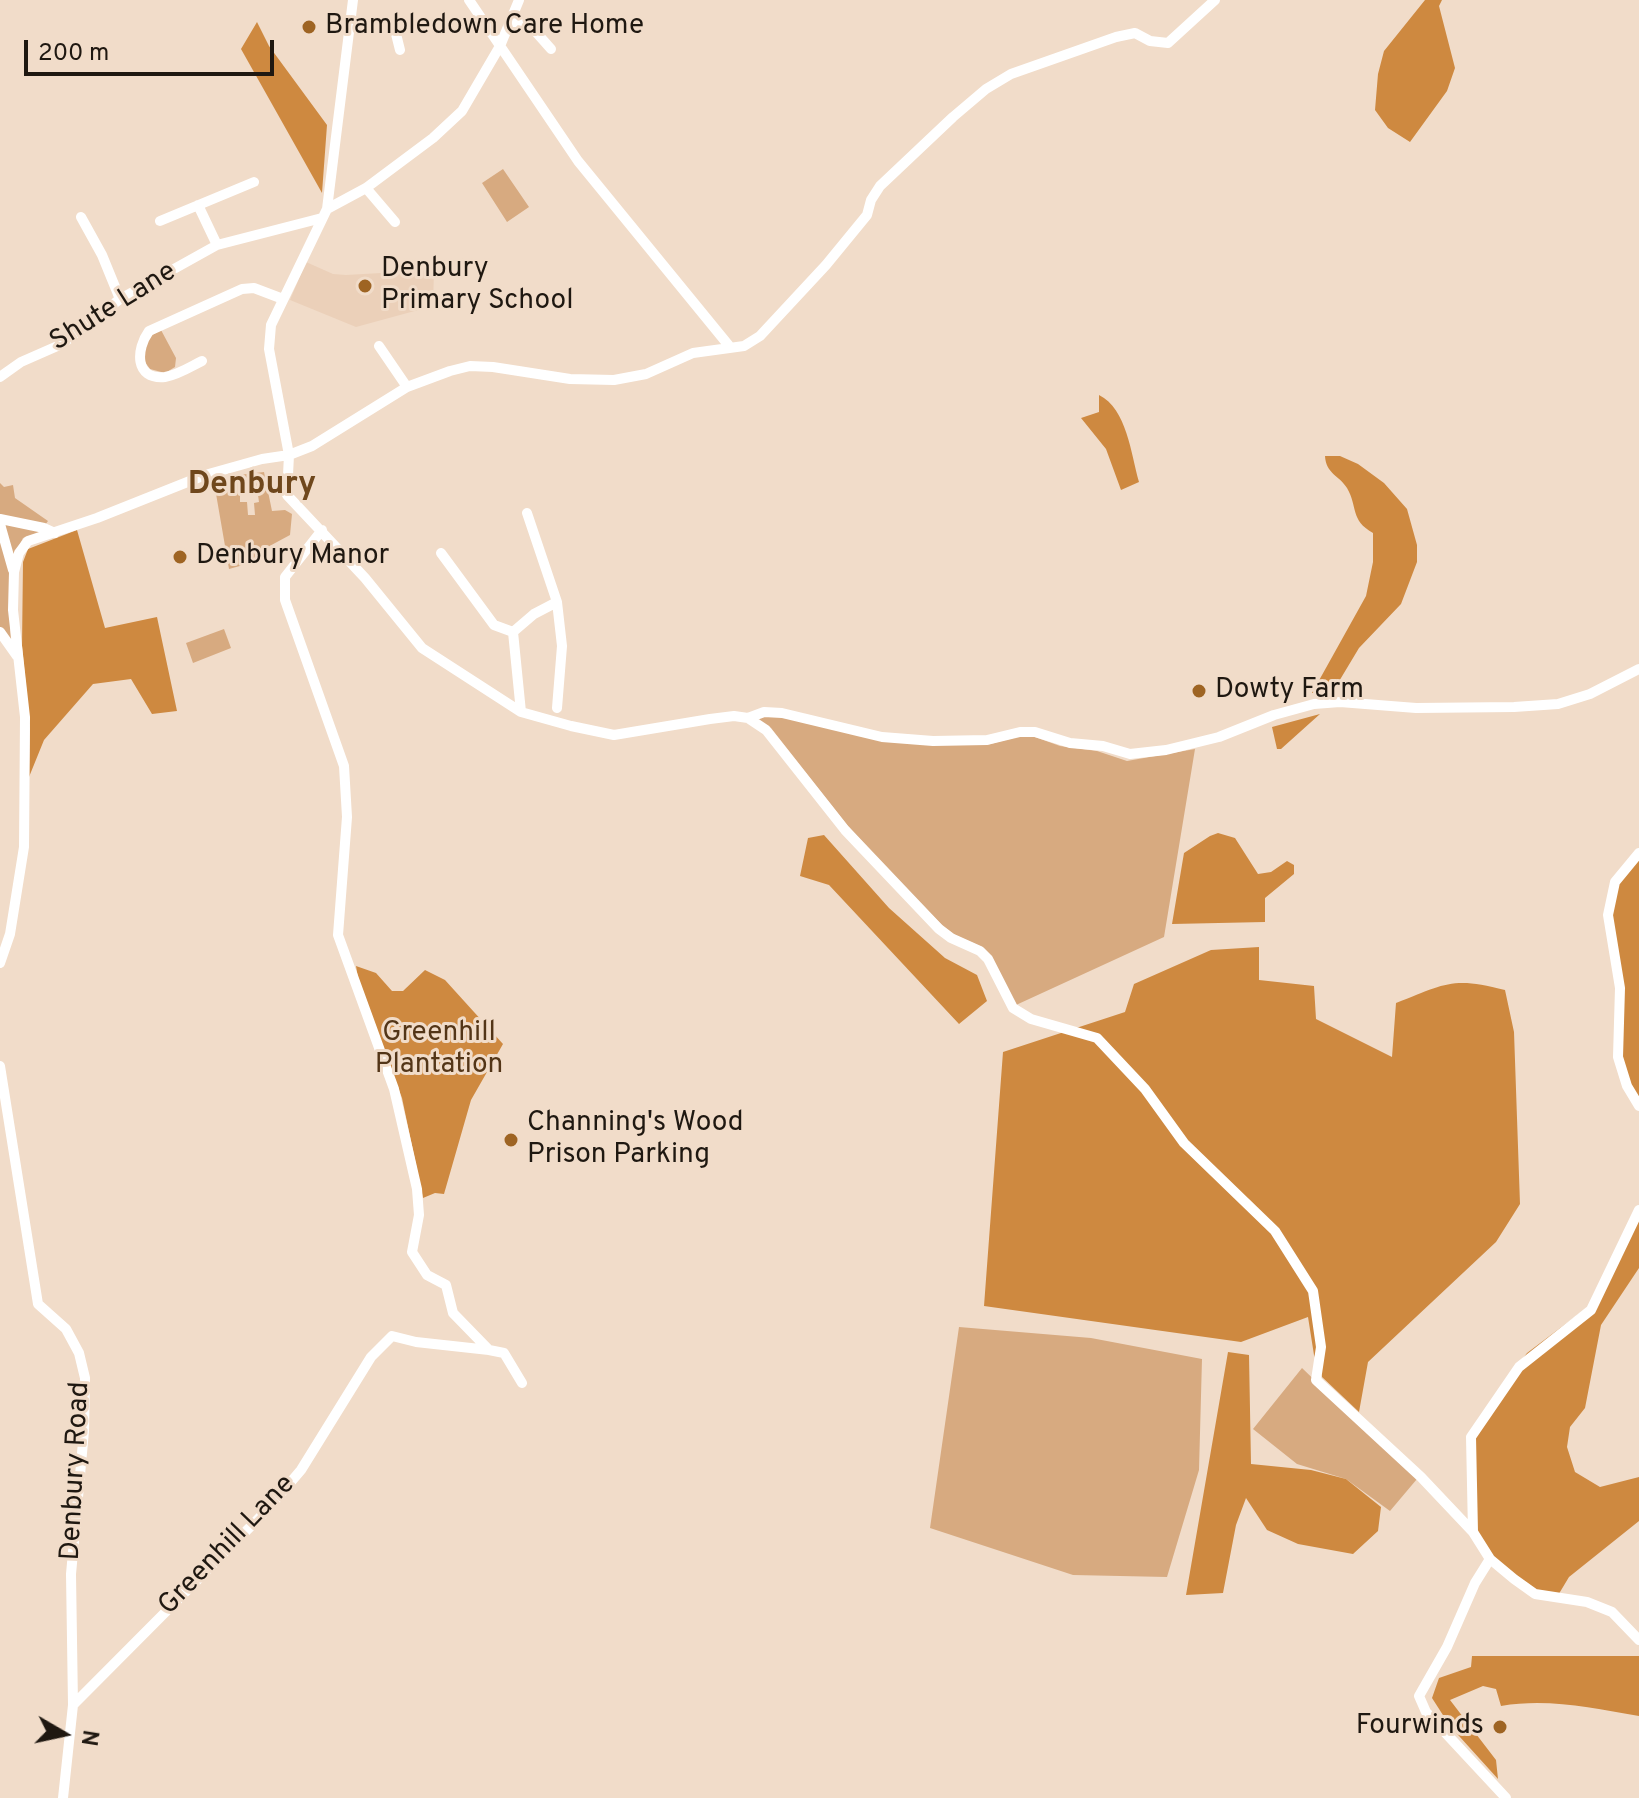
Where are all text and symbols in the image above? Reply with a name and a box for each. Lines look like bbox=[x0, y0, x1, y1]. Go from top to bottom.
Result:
place label: Brambledown Care Home bbox=[325, 10, 644, 44]
marker: Brambledown Care Home bbox=[300, 18, 318, 36]
scale bar bbox=[28, 24, 278, 74]
text: 200 m bbox=[38, 39, 109, 69]
place label: Denbury Primary School bbox=[381, 253, 573, 319]
street label: Shute Lane bbox=[45, 256, 183, 360]
marker: Denbury Primary School bbox=[356, 277, 374, 295]
district label: Denbury bbox=[188, 468, 316, 506]
place label: Denbury Manor bbox=[196, 540, 389, 574]
marker: Denbury Manor bbox=[171, 548, 189, 566]
place label: Dowty Farm bbox=[1215, 674, 1364, 708]
marker: Dowty Farm bbox=[1190, 682, 1208, 700]
park label: Greenhill Plantation bbox=[375, 1017, 503, 1083]
place label: Channing's Wood Prison Parking bbox=[527, 1107, 744, 1173]
marker: Channing's Wood Prison Parking bbox=[502, 1131, 520, 1149]
street label: Denbury Road bbox=[56, 1381, 98, 1561]
street label: Greenhill Lane bbox=[153, 1469, 303, 1623]
north arrow bbox=[24, 1694, 104, 1774]
place label: Fourwinds bbox=[1356, 1710, 1484, 1744]
marker: Fourwinds bbox=[1491, 1718, 1509, 1736]
text: N bbox=[74, 1728, 103, 1748]

